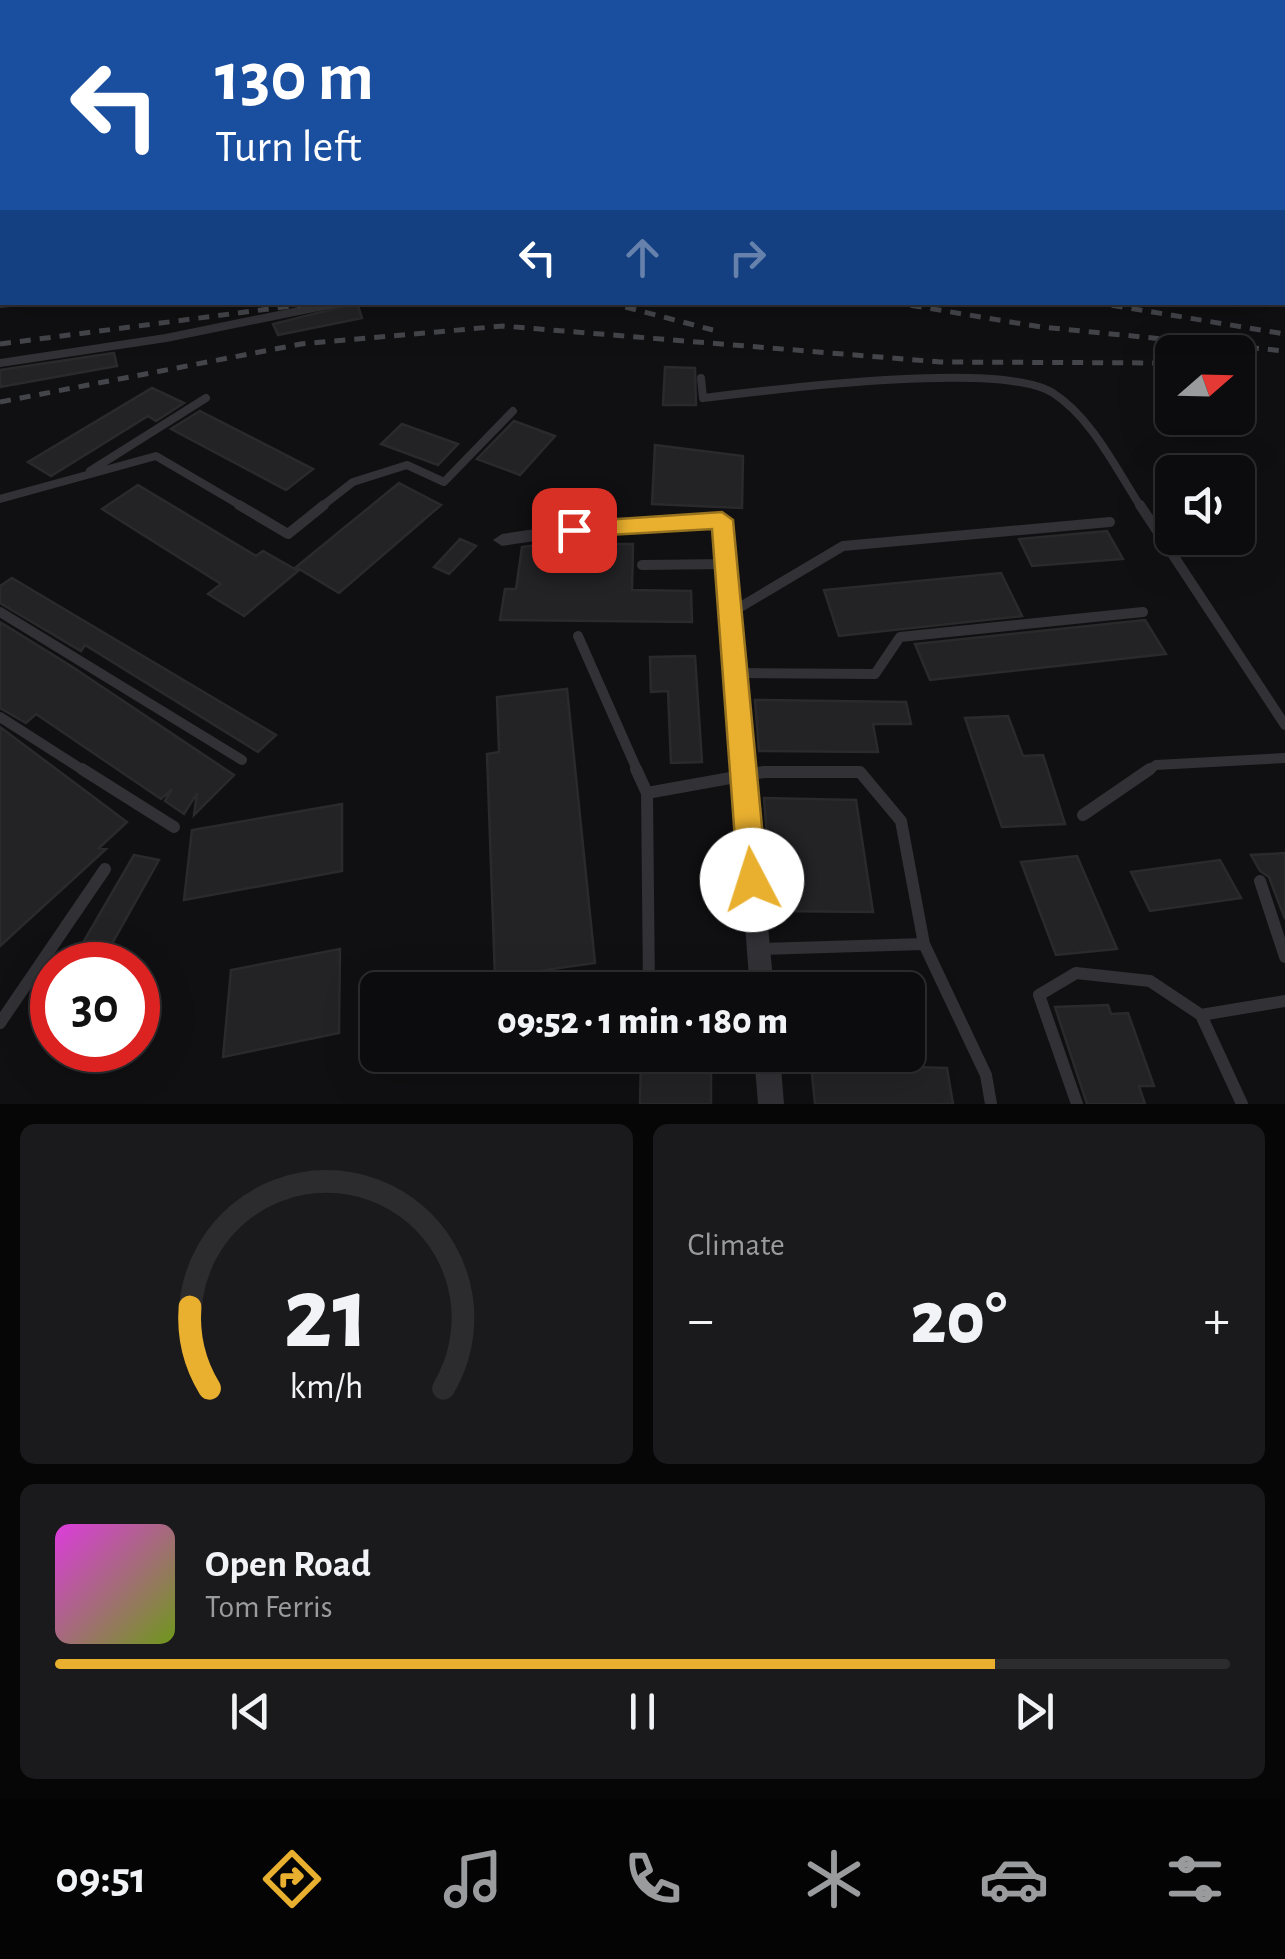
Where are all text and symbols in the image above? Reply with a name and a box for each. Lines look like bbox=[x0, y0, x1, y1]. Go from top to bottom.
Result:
icon: left bbox=[50, 40, 180, 170]
text: 130 m bbox=[215, 43, 374, 113]
text: Turn left bbox=[215, 125, 362, 170]
icon: left bbox=[510, 230, 565, 285]
icon: ahead bbox=[615, 230, 670, 285]
icon: right bbox=[720, 230, 775, 285]
north arrow bbox=[1155, 335, 1255, 435]
map controls bbox=[1155, 335, 1255, 555]
button: sound bbox=[1155, 455, 1255, 555]
pin bbox=[532, 488, 617, 573]
icon: arrive bbox=[547, 503, 602, 558]
position arrow bbox=[700, 828, 804, 932]
speed limit sign: 30 bbox=[30, 942, 160, 1072]
text: 09:52 · 1 min · 180 m bbox=[497, 1003, 788, 1041]
text: Climate bbox=[688, 1229, 785, 1261]
text: 21 bbox=[283, 1263, 369, 1367]
text: 20° bbox=[910, 1282, 1007, 1357]
text: − bbox=[688, 1293, 714, 1348]
text: + bbox=[1204, 1293, 1230, 1348]
text: km/h bbox=[289, 1369, 363, 1405]
text: Open Road bbox=[205, 1546, 371, 1584]
text: Tom Ferris bbox=[205, 1591, 333, 1623]
icon: previous bbox=[223, 1684, 278, 1739]
icon: pause bbox=[615, 1684, 670, 1739]
icon: next bbox=[1007, 1684, 1062, 1739]
icon: directions bbox=[257, 1844, 327, 1914]
icon: music bbox=[438, 1844, 508, 1914]
icon: phone bbox=[618, 1844, 688, 1914]
icon: climate bbox=[799, 1844, 869, 1914]
icon: car bbox=[979, 1844, 1049, 1914]
icon: filters bbox=[1160, 1844, 1230, 1914]
text: 09:51 bbox=[55, 1856, 146, 1901]

